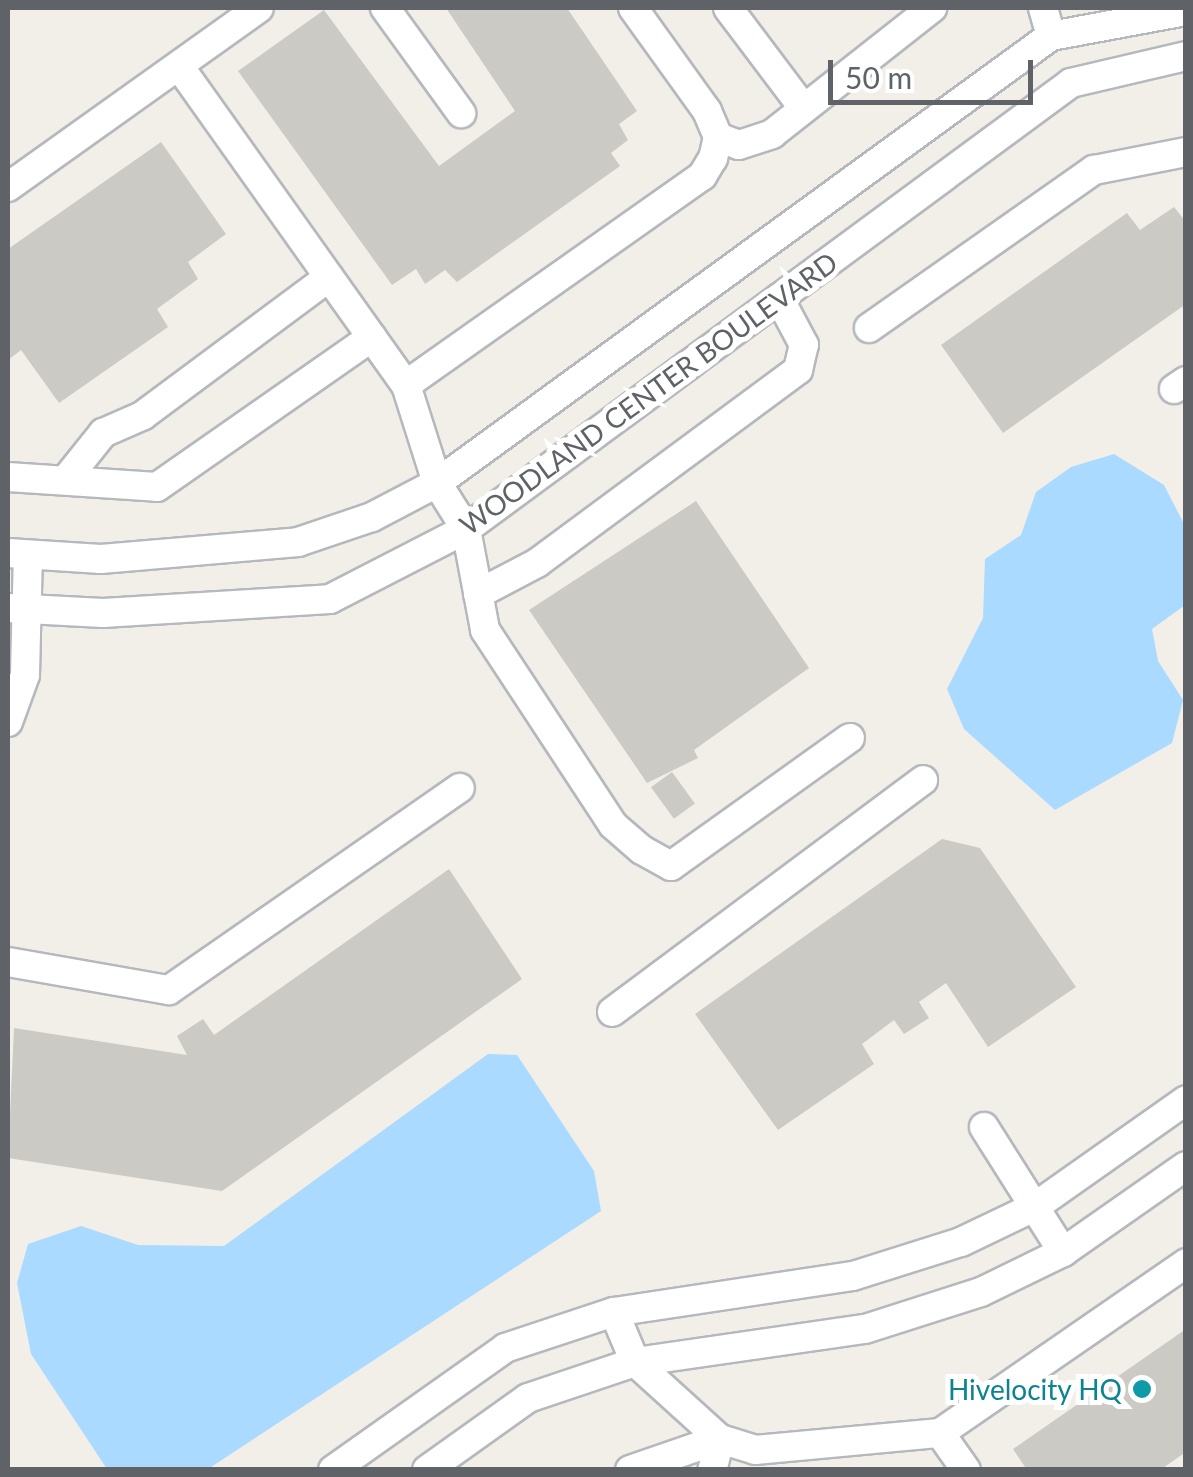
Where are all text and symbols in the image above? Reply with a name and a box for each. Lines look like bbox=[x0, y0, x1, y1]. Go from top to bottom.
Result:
scale bar bbox=[833, 40, 1038, 102]
text: 50 m bbox=[845, 59, 912, 95]
street label: WOODLAND CENTER BOULEVARD bbox=[453, 245, 843, 541]
place label: Hivelocity HQ bbox=[947, 1372, 1122, 1406]
marker: Hivelocity HQ bbox=[1131, 1378, 1153, 1400]

